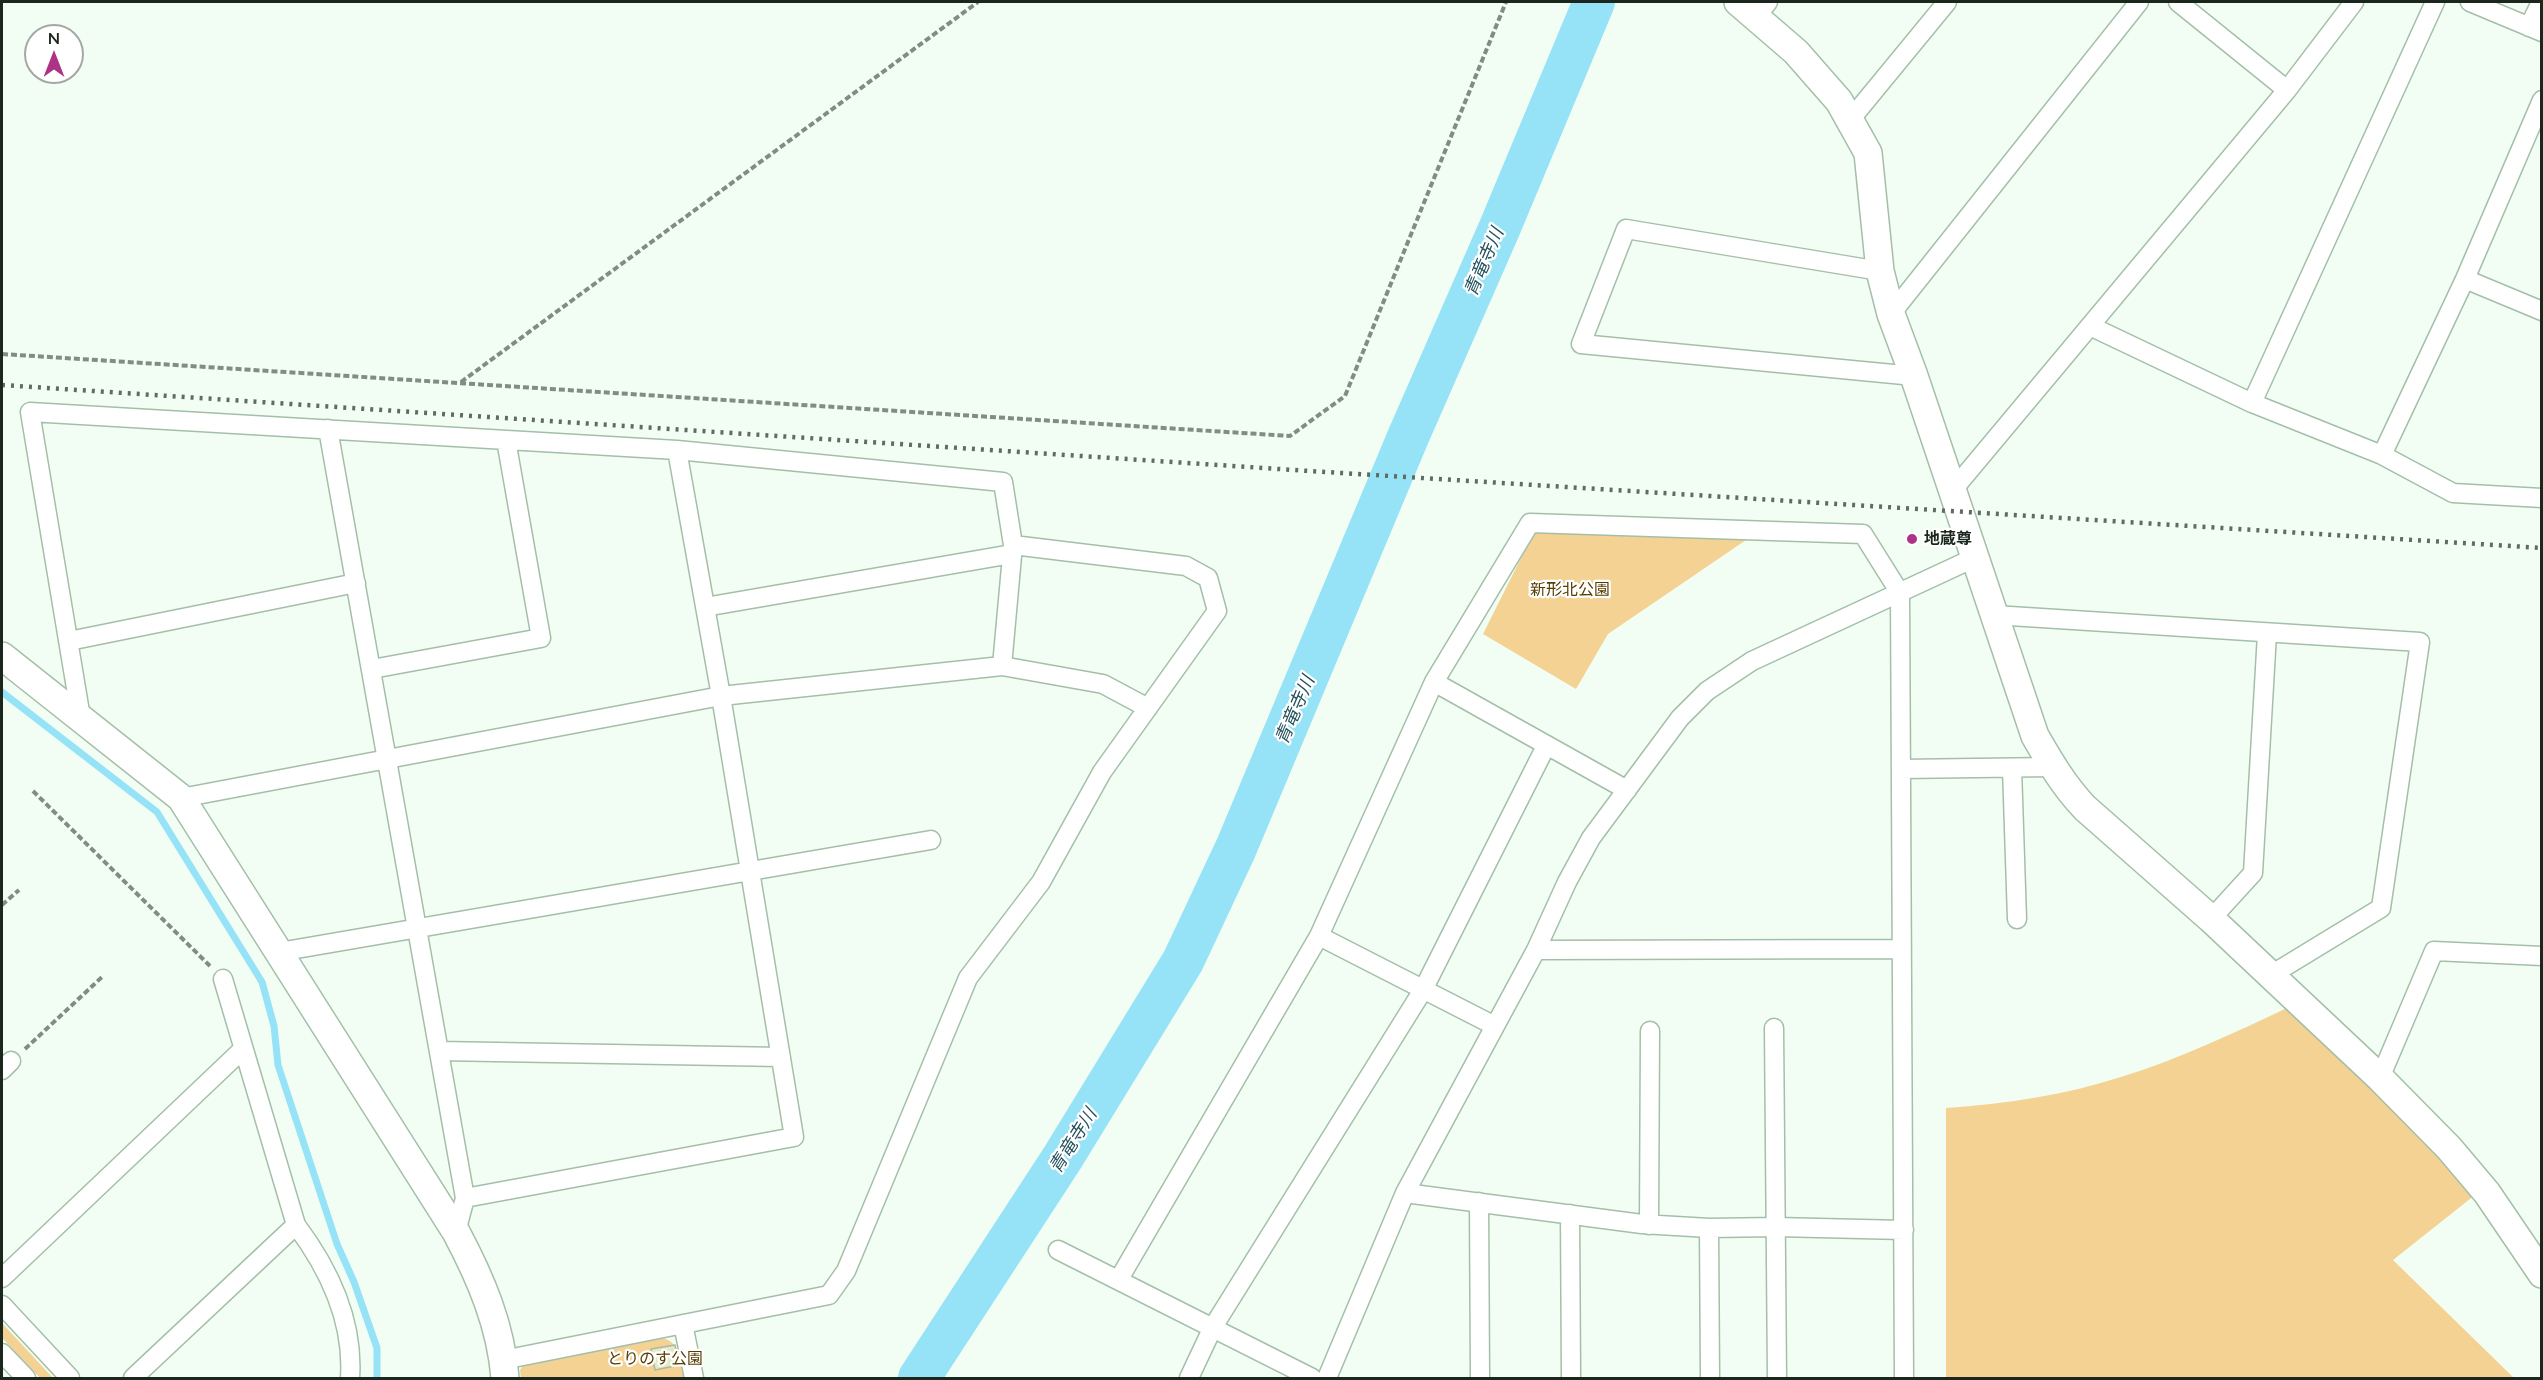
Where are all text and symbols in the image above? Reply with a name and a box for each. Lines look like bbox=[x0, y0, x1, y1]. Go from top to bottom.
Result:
north arrow bbox=[24, 24, 84, 84]
text: N bbox=[48, 28, 60, 47]
water label: 青竜寺川 bbox=[1460, 225, 1508, 299]
place label: 地蔵尊 bbox=[1924, 529, 1972, 549]
marker: 地蔵尊 bbox=[1905, 532, 1919, 546]
park label: 新形北公園 bbox=[1530, 580, 1610, 600]
water label: 青竜寺川 bbox=[1271, 673, 1319, 747]
water label: 青竜寺川 bbox=[1045, 1105, 1101, 1177]
park label: とりのす公園 bbox=[607, 1349, 703, 1369]

